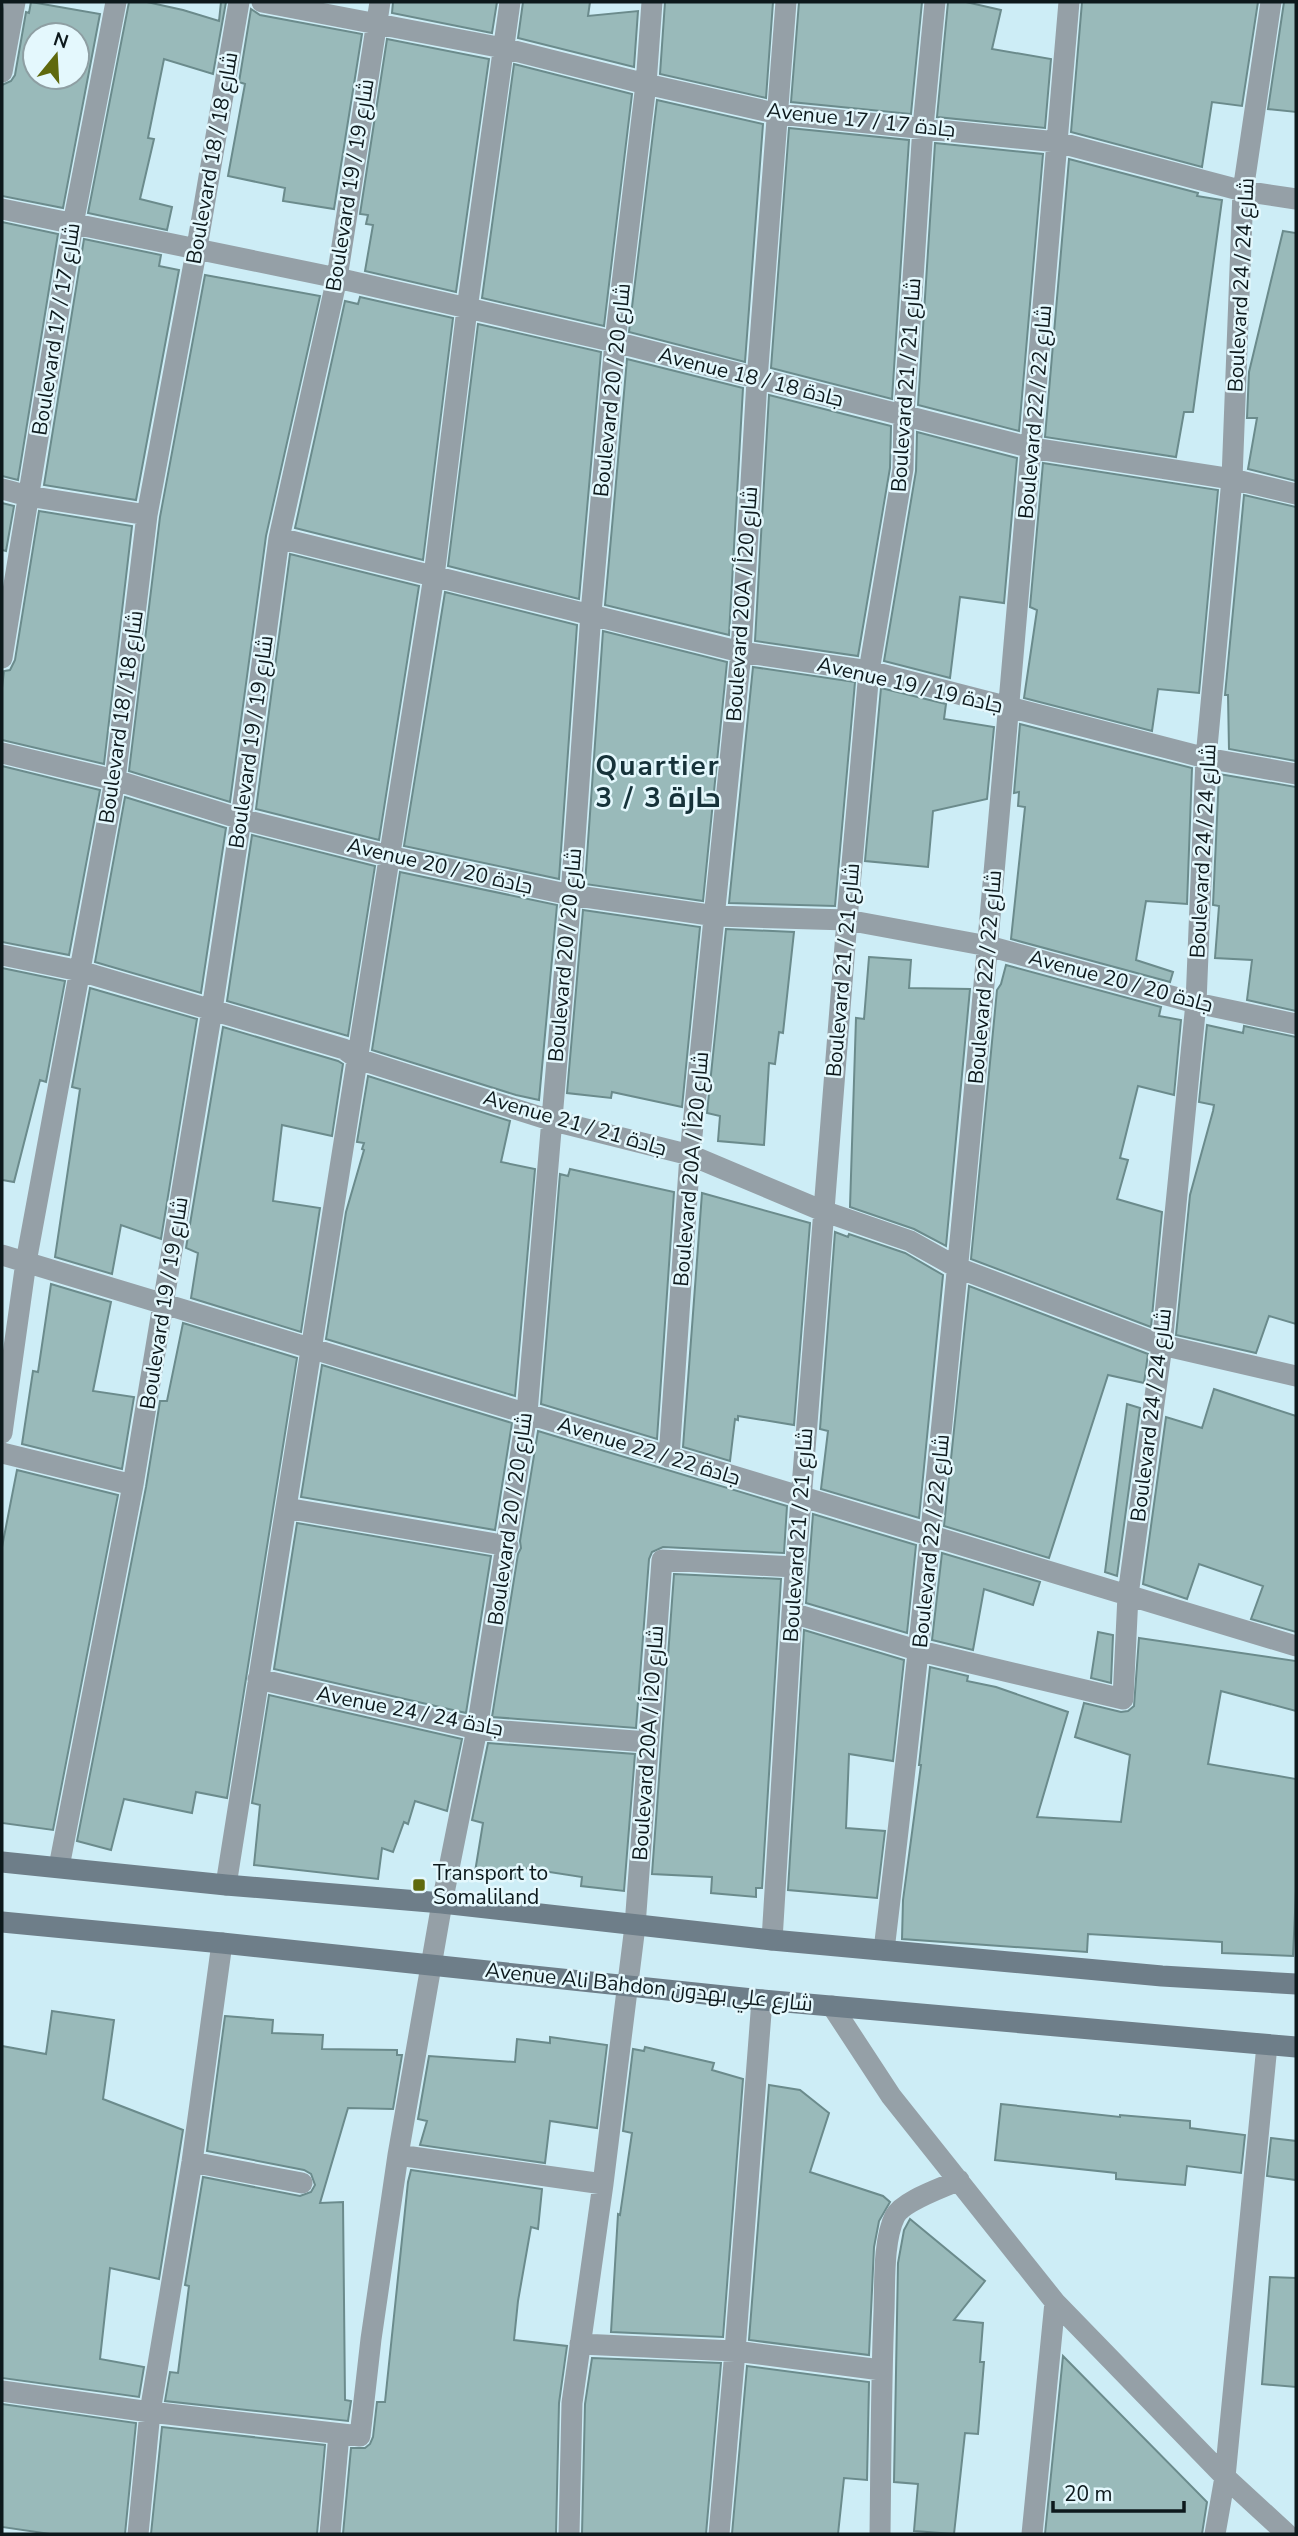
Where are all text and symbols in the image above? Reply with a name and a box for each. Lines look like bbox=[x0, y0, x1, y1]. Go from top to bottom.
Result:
north arrow bbox=[21, 21, 91, 91]
text: N bbox=[50, 26, 72, 55]
street label: Boulevard 18 / شارع 18 bbox=[180, 50, 244, 266]
street label: Boulevard 19 / شارع 19 bbox=[319, 77, 381, 293]
street label: Avenue 17 / جادة 17 bbox=[765, 96, 957, 144]
street label: Boulevard 24 / شارع 24 bbox=[1221, 177, 1261, 393]
street label: Boulevard 17 / شارع 17 bbox=[25, 221, 87, 437]
street label: Boulevard 21 / شارع 21 bbox=[885, 277, 927, 493]
street label: Boulevard 20 / شارع 20 bbox=[587, 282, 637, 498]
street label: Boulevard 22 / شارع 22 bbox=[1012, 304, 1058, 520]
street label: Avenue 18 / جادة 18 bbox=[656, 340, 846, 414]
street label: Boulevard 20A / شارع 20أ bbox=[720, 485, 764, 723]
street label: Boulevard 18 / شارع 18 bbox=[92, 609, 150, 825]
street label: Boulevard 19 / شارع 19 bbox=[222, 634, 280, 850]
street label: Avenue 19 / جادة 19 bbox=[814, 650, 1006, 720]
street label: Boulevard 24 / شارع 24 bbox=[1183, 743, 1223, 959]
district label: Quartier 3 / حارة 3 bbox=[595, 747, 721, 817]
street label: Avenue 20 / جادة 20 bbox=[344, 831, 536, 901]
street label: Boulevard 20 / شارع 20 bbox=[542, 847, 588, 1063]
street label: Boulevard 21 / شارع 21 bbox=[820, 862, 866, 1078]
street label: Boulevard 22 / شارع 22 bbox=[962, 869, 1008, 1085]
street label: Avenue 20 / جادة 20 bbox=[1026, 943, 1216, 1019]
street label: Boulevard 20A / شارع 20أ bbox=[667, 1050, 715, 1288]
street label: Avenue 21 / جادة 21 bbox=[480, 1083, 670, 1163]
street label: Boulevard 19 / شارع 19 bbox=[133, 1195, 195, 1411]
street label: Boulevard 24 / شارع 24 bbox=[1124, 1307, 1178, 1523]
street label: Avenue 22 / جادة 22 bbox=[554, 1410, 744, 1492]
street label: Boulevard 20 / شارع 20 bbox=[481, 1411, 539, 1627]
street label: Boulevard 21 / شارع 21 bbox=[777, 1427, 819, 1643]
street label: Boulevard 22 / شارع 22 bbox=[906, 1433, 956, 1649]
street label: Boulevard 20A / شارع 20أ bbox=[626, 1624, 670, 1862]
street label: Avenue 24 / جادة 24 bbox=[314, 1679, 506, 1743]
place label: Transport to Somaliland bbox=[433, 1859, 548, 1911]
marker: Transport to Somaliland bbox=[411, 1877, 427, 1893]
street label: Avenue Ali Bahdon شارع علي بهدون bbox=[484, 1956, 814, 2020]
scale bar bbox=[1053, 2470, 1184, 2514]
text: 20 m bbox=[1064, 2480, 1113, 2508]

